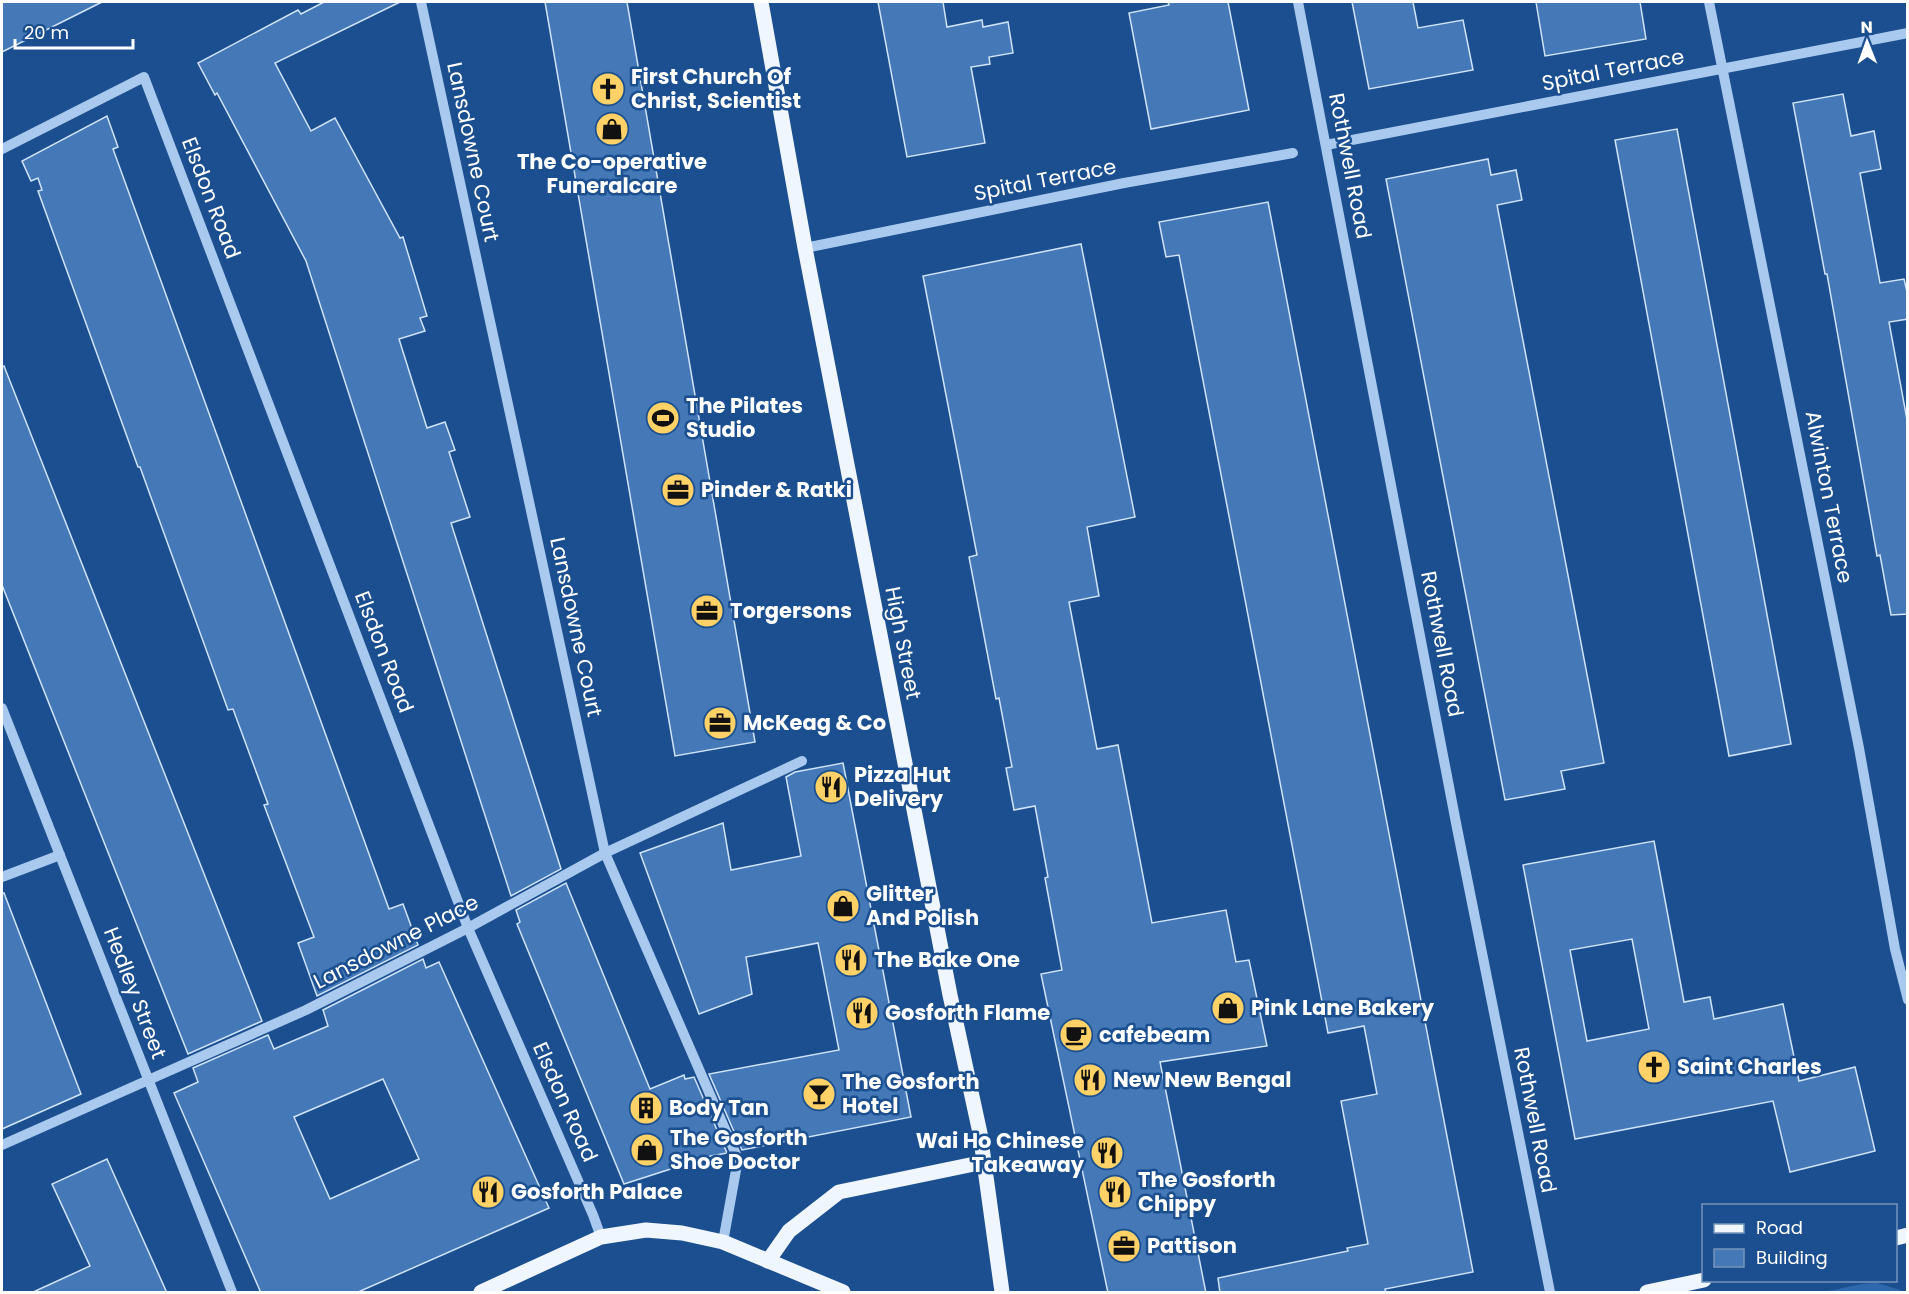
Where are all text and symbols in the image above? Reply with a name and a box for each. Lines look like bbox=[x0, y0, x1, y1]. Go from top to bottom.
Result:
scale bar bbox=[15, 12, 134, 50]
north arrow bbox=[1837, 12, 1897, 72]
text: N bbox=[1861, 16, 1873, 39]
text: 20 m bbox=[24, 20, 69, 45]
street label: Spital Terrace bbox=[1539, 42, 1687, 98]
street label: Lansdowne Court bbox=[440, 59, 507, 244]
place label: First Church Of Christ, Scientist bbox=[631, 62, 801, 115]
church icon: First Church Of Christ, Scientist bbox=[590, 71, 626, 107]
street label: Rothwell Road bbox=[1322, 90, 1379, 241]
shop icon: The Co-operative Funeralcare bbox=[594, 111, 630, 147]
street label: Elsdon Road bbox=[175, 133, 248, 263]
place label: The Co-operative Funeralcare bbox=[517, 147, 707, 200]
street label: Spital Terrace bbox=[971, 152, 1119, 208]
place label: The Pilates Studio bbox=[686, 391, 803, 444]
sports icon: The Pilates Studio bbox=[645, 400, 681, 436]
street label: Alwinton Terrace bbox=[1799, 408, 1860, 586]
office icon: Pinder & Ratki bbox=[660, 472, 696, 508]
place label: Pinder & Ratki bbox=[701, 475, 852, 504]
street label: Lansdowne Court bbox=[543, 534, 610, 719]
street label: Rothwell Road bbox=[1414, 568, 1471, 719]
street label: High Street bbox=[878, 584, 929, 702]
street label: Elsdon Road bbox=[348, 587, 421, 717]
office icon: Torgersons bbox=[689, 593, 725, 629]
place label: Torgersons bbox=[730, 596, 852, 625]
office icon: McKeag & Co bbox=[702, 705, 738, 741]
place label: McKeag & Co bbox=[743, 708, 886, 737]
place label: Pizza Hut Delivery bbox=[854, 760, 951, 813]
restaurant icon: Pizza Hut Delivery bbox=[813, 769, 849, 805]
place label: Glitter And Polish bbox=[866, 879, 979, 932]
street label: Lansdowne Place bbox=[308, 887, 483, 996]
shop icon: Glitter And Polish bbox=[825, 888, 861, 924]
street label: Hedley Street bbox=[97, 923, 174, 1063]
restaurant icon: The Bake One bbox=[833, 942, 869, 978]
place label: The Bake One bbox=[874, 945, 1020, 974]
shop icon: Pink Lane Bakery bbox=[1210, 990, 1246, 1026]
place label: Pink Lane Bakery bbox=[1251, 993, 1435, 1022]
restaurant icon: Gosforth Flame bbox=[844, 995, 880, 1031]
place label: Gosforth Flame bbox=[885, 998, 1050, 1027]
cafe icon: cafebeam bbox=[1058, 1017, 1094, 1053]
place label: cafebeam bbox=[1099, 1020, 1210, 1049]
street label: Elsdon Road bbox=[526, 1037, 605, 1166]
street label: Rothwell Road bbox=[1507, 1044, 1564, 1195]
church icon: Saint Charles bbox=[1636, 1049, 1672, 1085]
place label: Saint Charles bbox=[1677, 1052, 1822, 1081]
restaurant icon: New New Bengal bbox=[1072, 1062, 1108, 1098]
place label: New New Bengal bbox=[1113, 1065, 1291, 1094]
place label: The Gosforth Hotel bbox=[842, 1067, 980, 1120]
bar icon: The Gosforth Hotel bbox=[801, 1076, 837, 1112]
building icon: Body Tan bbox=[628, 1090, 664, 1126]
place label: Body Tan bbox=[669, 1093, 769, 1122]
place label: The Gosforth Shoe Doctor bbox=[670, 1123, 808, 1176]
place label: Wai Ho Chinese Takeaway bbox=[916, 1126, 1085, 1179]
shop icon: The Gosforth Shoe Doctor bbox=[629, 1132, 665, 1168]
restaurant icon: Wai Ho Chinese Takeaway bbox=[1089, 1135, 1125, 1171]
place label: The Gosforth Chippy bbox=[1138, 1165, 1276, 1218]
restaurant icon: Gosforth Palace bbox=[470, 1174, 506, 1210]
restaurant icon: The Gosforth Chippy bbox=[1097, 1174, 1133, 1210]
place label: Gosforth Palace bbox=[511, 1177, 683, 1206]
legend bbox=[1702, 1204, 1897, 1282]
text: Road bbox=[1756, 1215, 1803, 1240]
office icon: Pattison bbox=[1106, 1228, 1142, 1264]
place label: Pattison bbox=[1147, 1231, 1237, 1260]
text: Building bbox=[1756, 1245, 1828, 1270]

